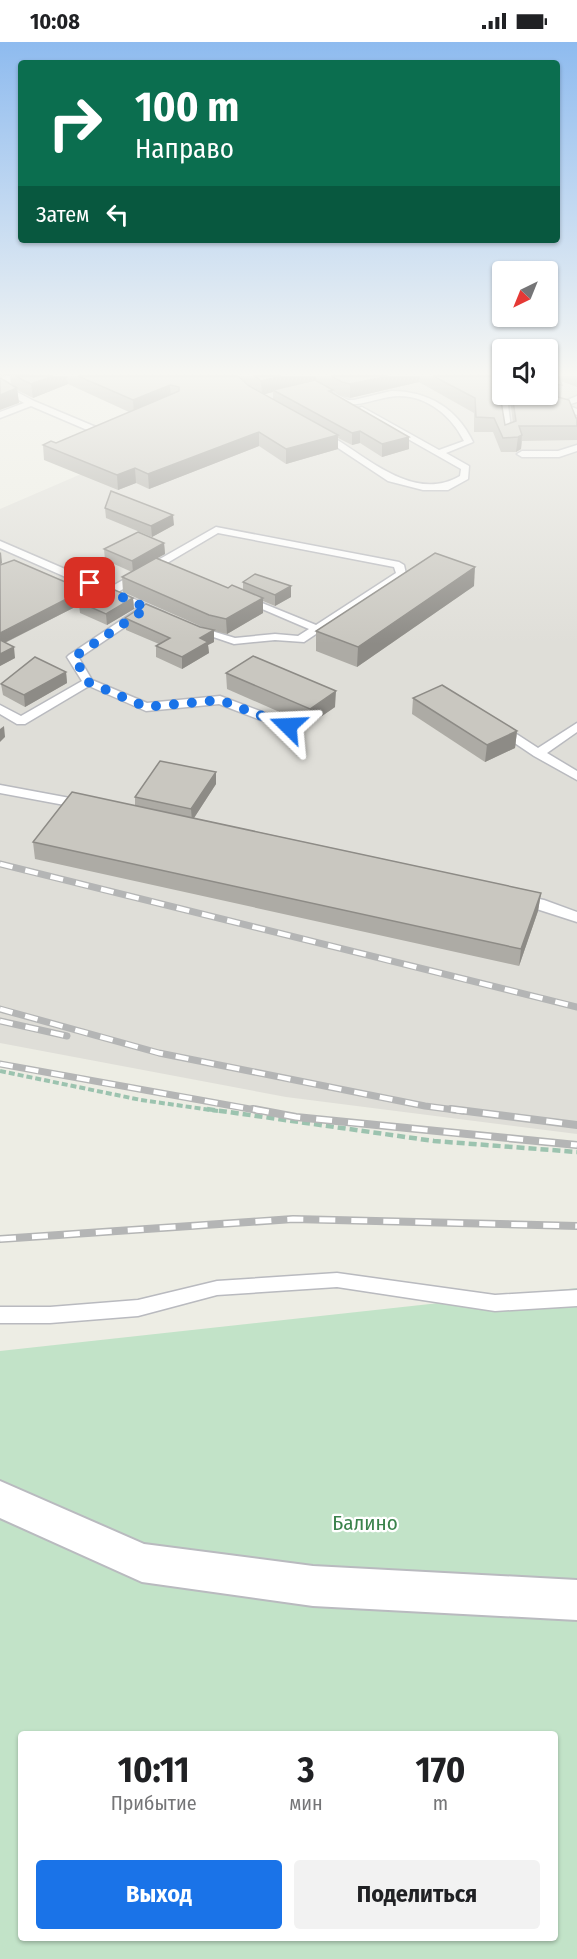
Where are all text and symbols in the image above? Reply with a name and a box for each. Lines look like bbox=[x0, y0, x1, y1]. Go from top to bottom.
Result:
text: 10:08 bbox=[30, 8, 80, 35]
text: 100 m bbox=[135, 82, 239, 132]
icon: right bbox=[36, 84, 114, 162]
text: Направо bbox=[135, 133, 234, 165]
icon: left bbox=[101, 198, 134, 231]
text: Затем bbox=[36, 201, 89, 228]
north arrow bbox=[492, 261, 558, 327]
map controls bbox=[492, 261, 558, 405]
button: sound bbox=[492, 339, 558, 405]
pin bbox=[64, 557, 115, 608]
icon: arrive bbox=[73, 566, 106, 599]
position arrow bbox=[256, 694, 320, 758]
park label: Балино bbox=[332, 1510, 398, 1536]
text: 10:11 bbox=[118, 1748, 189, 1792]
text: 3 bbox=[297, 1748, 314, 1792]
text: 170 bbox=[415, 1748, 465, 1792]
text: Прибытие bbox=[111, 1791, 197, 1815]
text: мин bbox=[289, 1791, 323, 1815]
text: m bbox=[433, 1791, 448, 1815]
button: Выход bbox=[36, 1860, 282, 1929]
button: Поделиться bbox=[294, 1860, 540, 1929]

